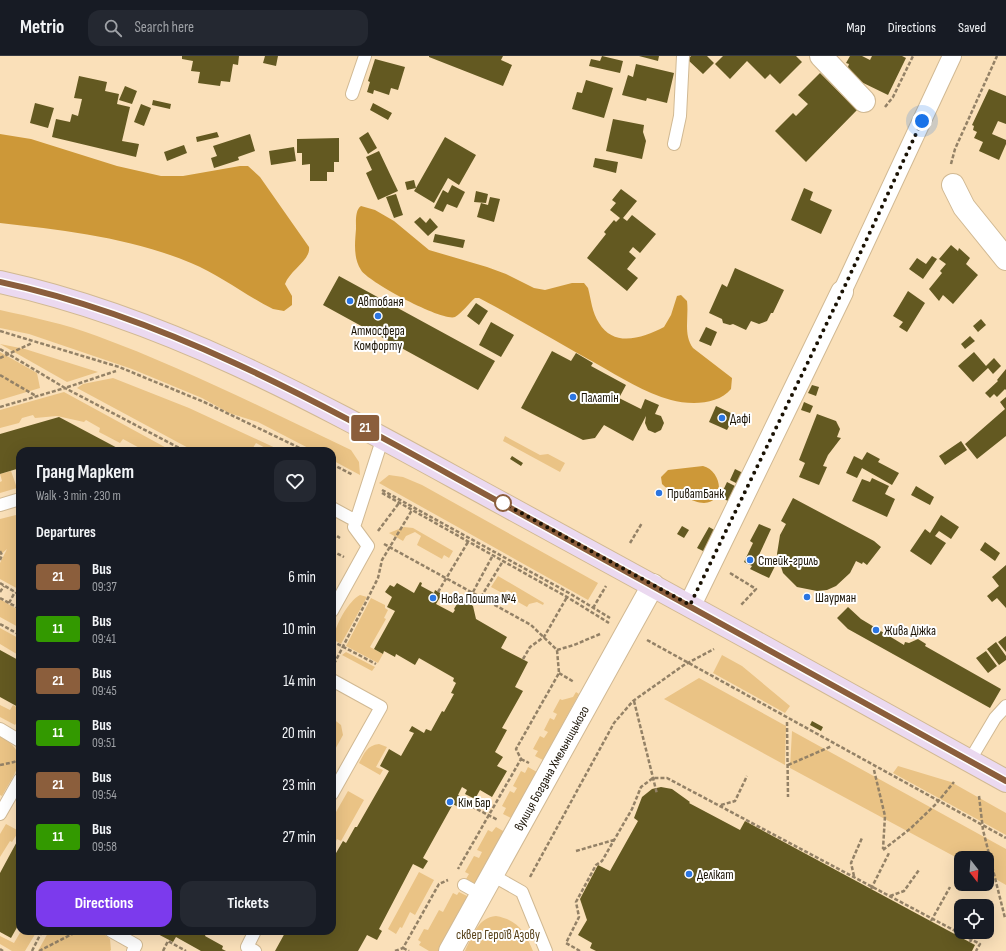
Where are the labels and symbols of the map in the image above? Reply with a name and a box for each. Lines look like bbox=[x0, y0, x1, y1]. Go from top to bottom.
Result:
your location bbox=[912, 111, 932, 131]
place label: Автобаня bbox=[357, 294, 404, 310]
marker: Автобаня bbox=[345, 296, 355, 306]
marker: Атмосфера Комфорту bbox=[373, 311, 383, 321]
place label: Атмосфера Комфорту bbox=[350, 323, 405, 354]
place label: Палатін bbox=[581, 390, 619, 406]
marker: Палатін bbox=[568, 392, 578, 402]
place label: Дафі bbox=[730, 411, 751, 427]
marker: Дафі bbox=[717, 413, 727, 423]
line badge: 21 bbox=[347, 415, 383, 441]
place label: ПриватБанк bbox=[667, 486, 724, 502]
marker: ПриватБанк bbox=[654, 488, 664, 498]
unlabelled marker bbox=[494, 494, 512, 512]
place label: Стейк-гриль bbox=[758, 553, 818, 569]
marker: Стейк-гриль bbox=[745, 555, 755, 565]
place label: Шаурман bbox=[815, 590, 856, 606]
place label: Нова Пошта №4 bbox=[441, 591, 517, 607]
marker: Шаурман bbox=[802, 592, 812, 602]
marker: Нова Пошта №4 bbox=[428, 593, 438, 603]
place label: Жива Діжка bbox=[884, 623, 936, 639]
marker: Жива Діжка bbox=[871, 625, 881, 635]
street label: вулиця Богдана Хмельницького bbox=[511, 703, 593, 834]
place label: Кім Бар bbox=[458, 795, 491, 811]
marker: Кім Бар bbox=[445, 797, 455, 807]
north arrow bbox=[954, 851, 994, 891]
place label: Делікат bbox=[697, 867, 734, 883]
marker: Делікат bbox=[684, 869, 694, 879]
park label: сквер Героїв Азову bbox=[456, 927, 540, 943]

